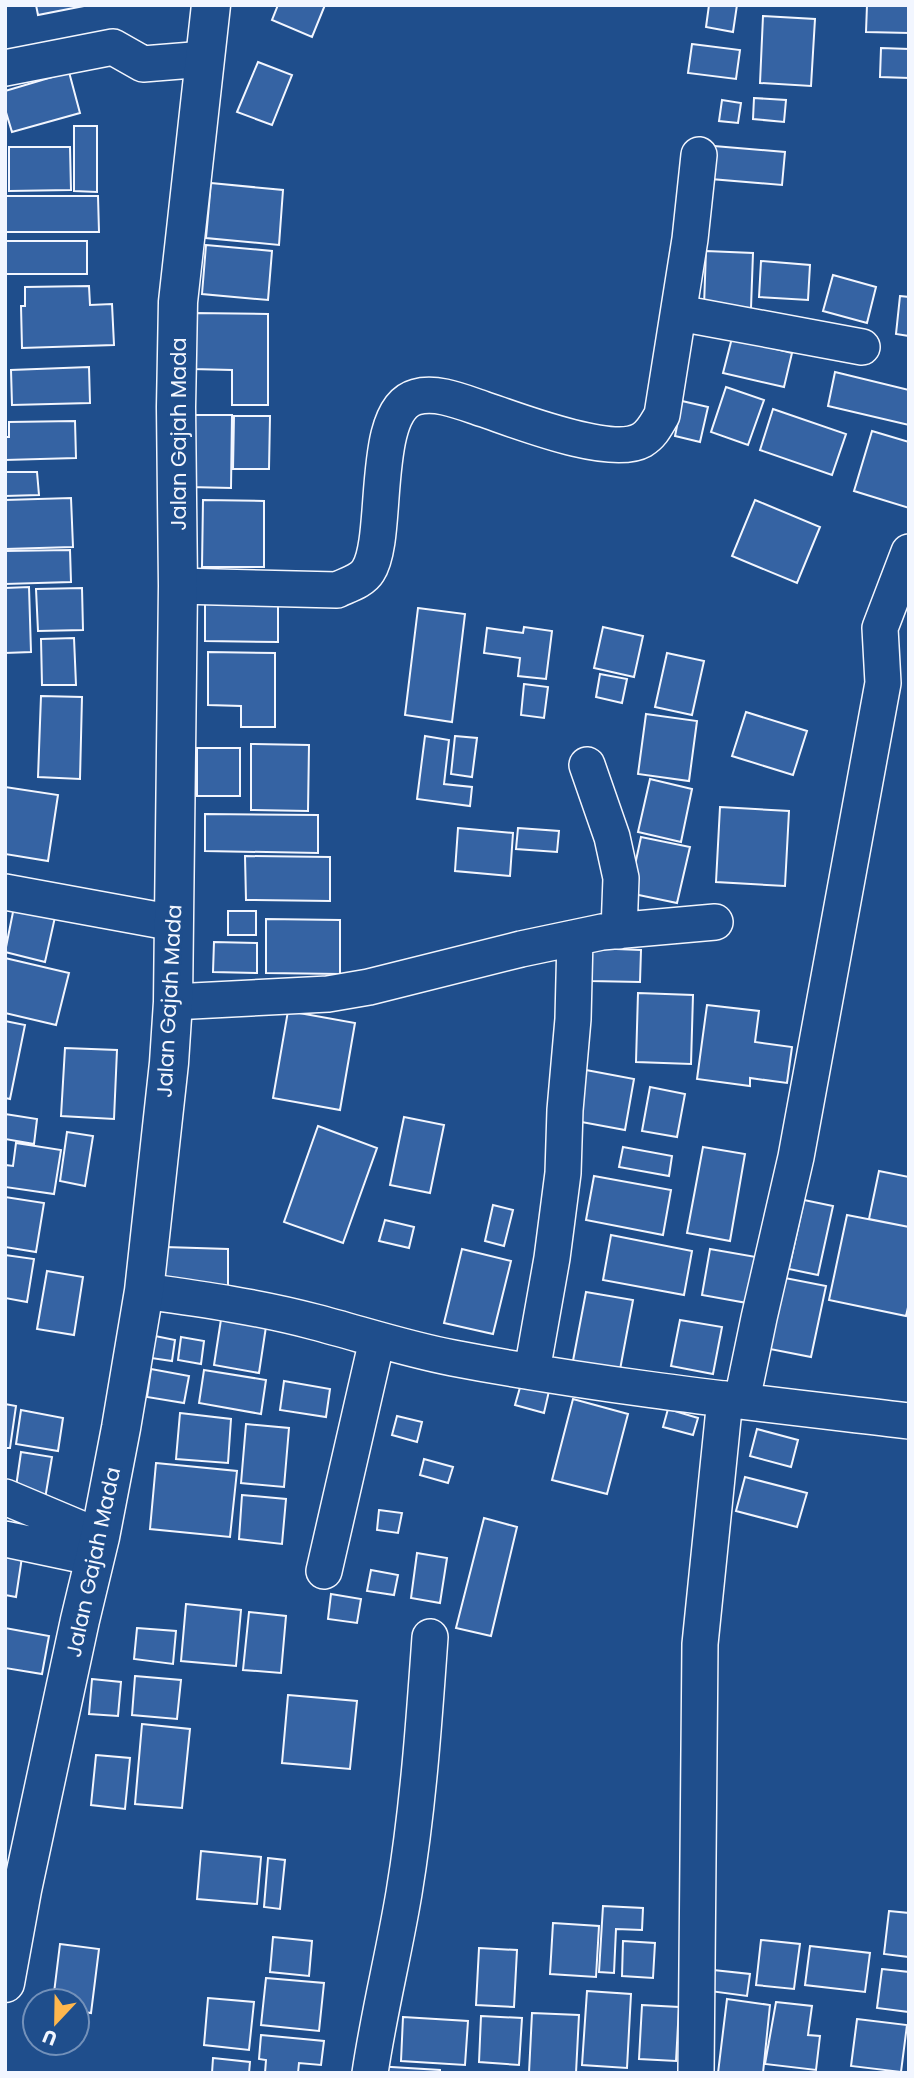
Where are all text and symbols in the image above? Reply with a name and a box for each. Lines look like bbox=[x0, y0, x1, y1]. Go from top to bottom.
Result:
street label: Jalan Gajah Mada bbox=[164, 337, 193, 531]
street label: Jalan Gajah Mada bbox=[149, 904, 189, 1098]
street label: Jalan Gajah Mada bbox=[59, 1464, 127, 1660]
north arrow bbox=[21, 1987, 91, 2057]
text: U bbox=[39, 2022, 61, 2052]

